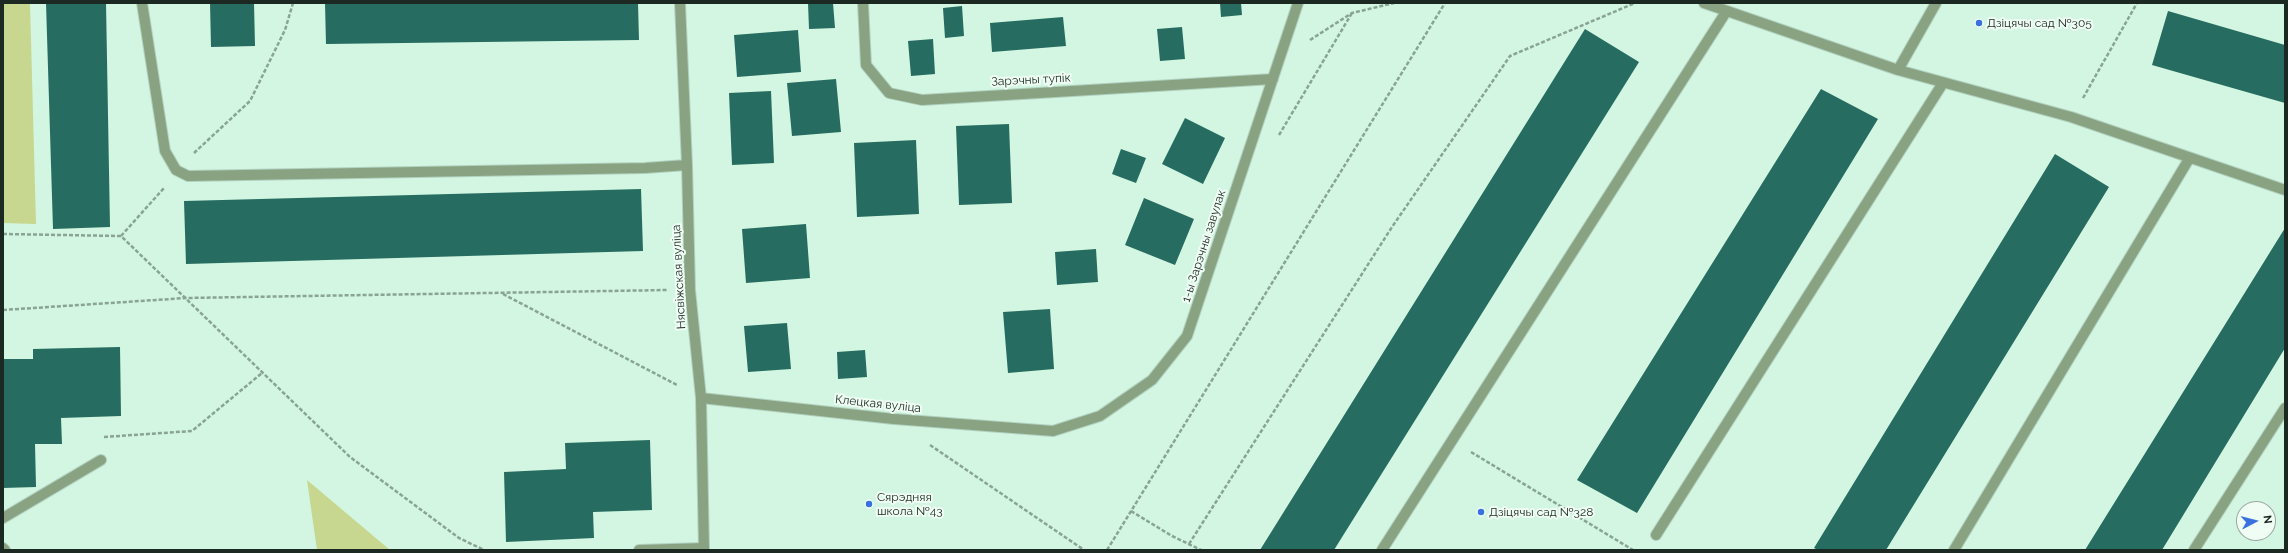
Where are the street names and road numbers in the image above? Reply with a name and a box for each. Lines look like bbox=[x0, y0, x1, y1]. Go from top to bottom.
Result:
street label: Зарэчны тупік bbox=[991, 71, 1071, 89]
street label: 1-ы Зарэчны завулак bbox=[1179, 188, 1229, 304]
street label: Нясвіжская вуліца bbox=[669, 224, 689, 330]
street label: Клецкая вуліца bbox=[834, 392, 922, 416]

